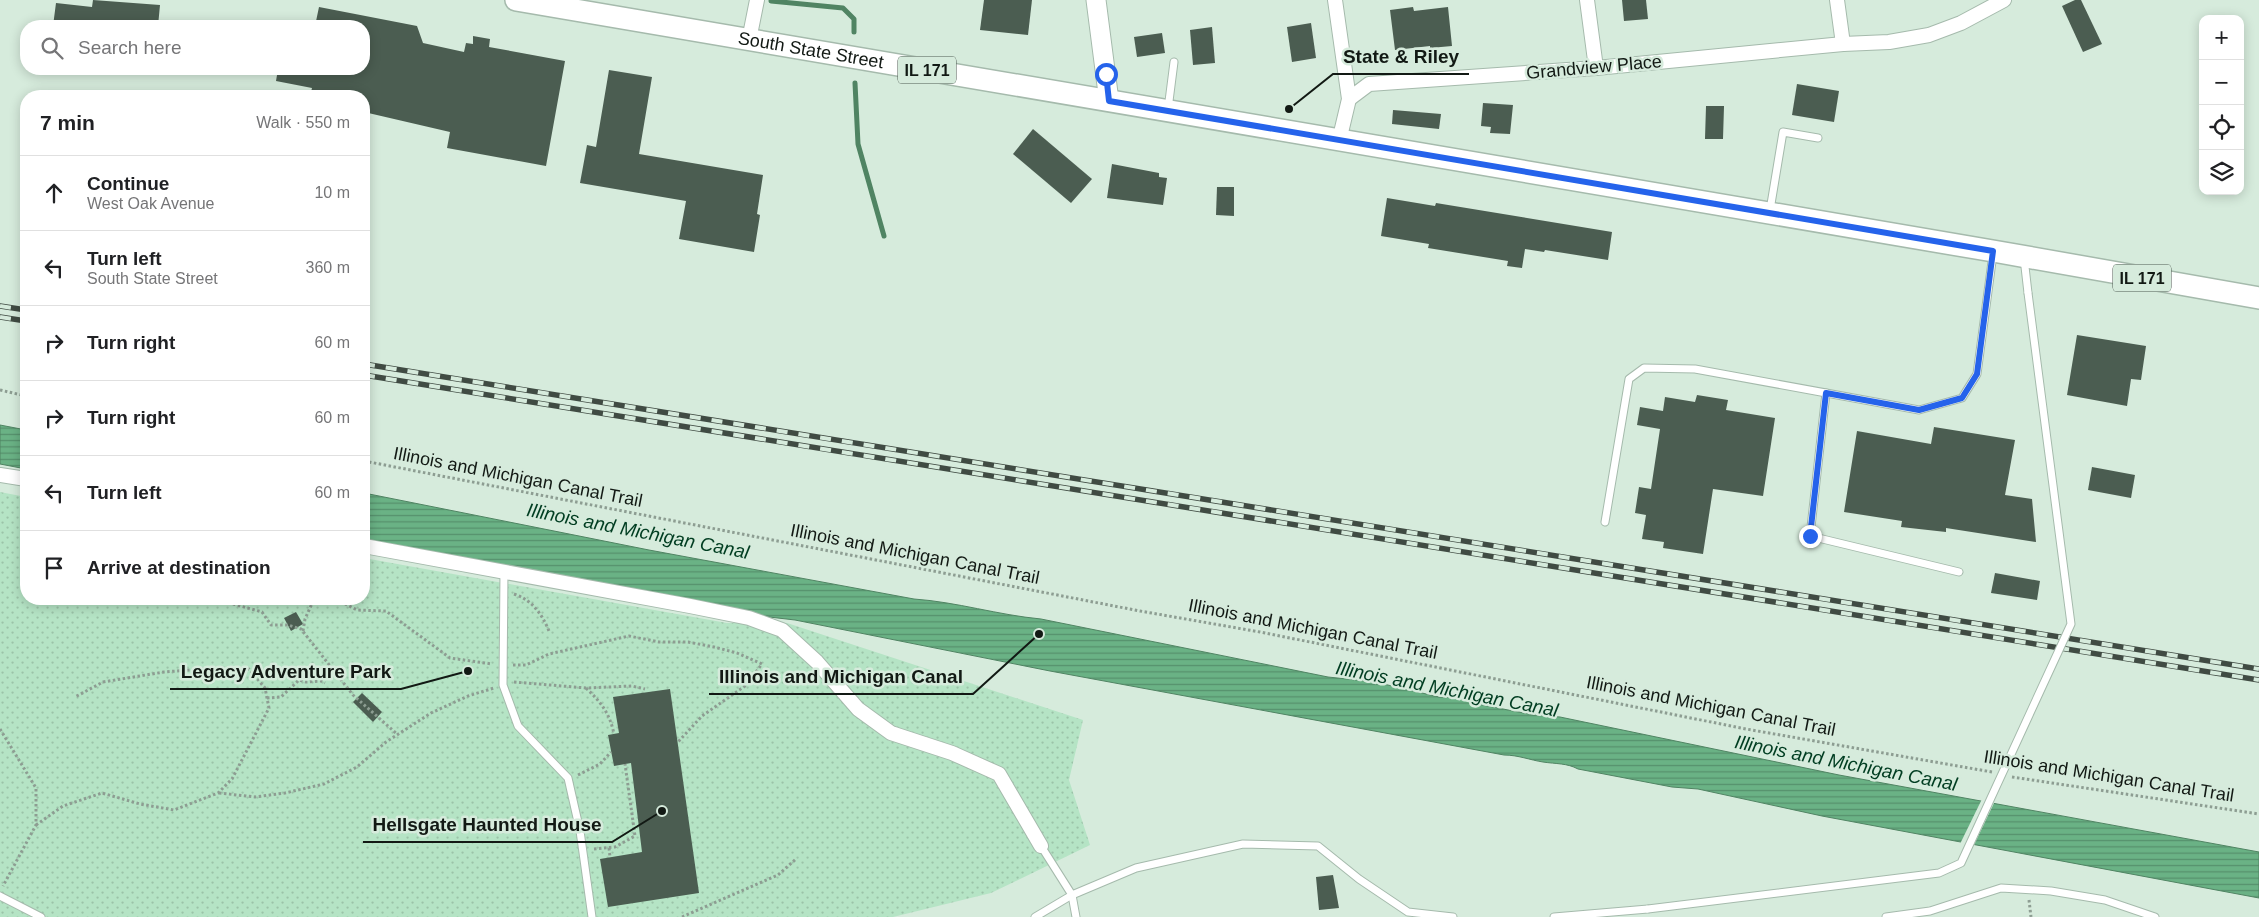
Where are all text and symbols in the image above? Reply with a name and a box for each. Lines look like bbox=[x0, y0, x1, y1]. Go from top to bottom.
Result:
map controls bbox=[2199, 15, 2244, 195]
button: + bbox=[2199, 15, 2244, 60]
search box bbox=[20, 20, 370, 75]
street label: South State Street bbox=[737, 28, 885, 72]
icon: search bbox=[38, 34, 66, 62]
text: Search here bbox=[78, 37, 182, 58]
callout: State & Riley bbox=[1333, 40, 1469, 74]
text: State & Riley bbox=[1343, 46, 1460, 67]
street label: Grandview Place bbox=[1525, 51, 1663, 83]
road number: IL 171 bbox=[898, 56, 956, 84]
button: − bbox=[2199, 60, 2244, 105]
route start bbox=[1095, 63, 1118, 86]
button: locate bbox=[2199, 105, 2244, 150]
text: 7 min bbox=[40, 111, 95, 134]
text: Walk · 550 m bbox=[256, 114, 350, 131]
button: layers bbox=[2199, 150, 2244, 195]
text: Continue bbox=[87, 173, 169, 194]
icon: ahead bbox=[40, 179, 68, 207]
text: 10 m bbox=[314, 184, 350, 201]
text: West Oak Avenue bbox=[87, 195, 214, 212]
text: Turn left bbox=[87, 248, 162, 269]
icon: left bbox=[40, 254, 68, 282]
text: 360 m bbox=[306, 259, 350, 276]
road number: IL 171 bbox=[2113, 264, 2171, 292]
text: South State Street bbox=[87, 270, 218, 287]
icon: right bbox=[40, 329, 68, 357]
text: Turn right bbox=[87, 332, 175, 353]
text: 60 m bbox=[314, 334, 350, 351]
icon: right bbox=[40, 404, 68, 432]
text: Turn right bbox=[87, 407, 175, 428]
text: 60 m bbox=[314, 409, 350, 426]
street label: Illinois and Michigan Canal Trail bbox=[392, 443, 644, 511]
icon: left bbox=[40, 479, 68, 507]
text: Turn left bbox=[87, 482, 162, 503]
text: 60 m bbox=[314, 484, 350, 501]
water label: Illinois and Michigan Canal bbox=[525, 499, 752, 563]
street label: Illinois and Michigan Canal Trail bbox=[789, 520, 1041, 588]
route end bbox=[1799, 525, 1822, 548]
icon: arrive bbox=[40, 554, 68, 582]
text: Arrive at destination bbox=[87, 557, 271, 578]
street label: Illinois and Michigan Canal Trail bbox=[1187, 595, 1439, 663]
callout: Legacy Adventure Park bbox=[170, 655, 401, 689]
water label: Illinois and Michigan Canal bbox=[1334, 657, 1561, 721]
callout: Illinois and Michigan Canal bbox=[709, 660, 973, 694]
text: Legacy Adventure Park bbox=[181, 661, 392, 682]
text: Illinois and Michigan Canal bbox=[719, 666, 963, 687]
street label: Illinois and Michigan Canal Trail bbox=[1585, 672, 1837, 740]
water label: Illinois and Michigan Canal bbox=[1733, 731, 1960, 795]
street label: Illinois and Michigan Canal Trail bbox=[1982, 746, 2236, 806]
callout: Hellsgate Haunted House bbox=[363, 808, 612, 842]
text: Hellsgate Haunted House bbox=[372, 814, 602, 835]

